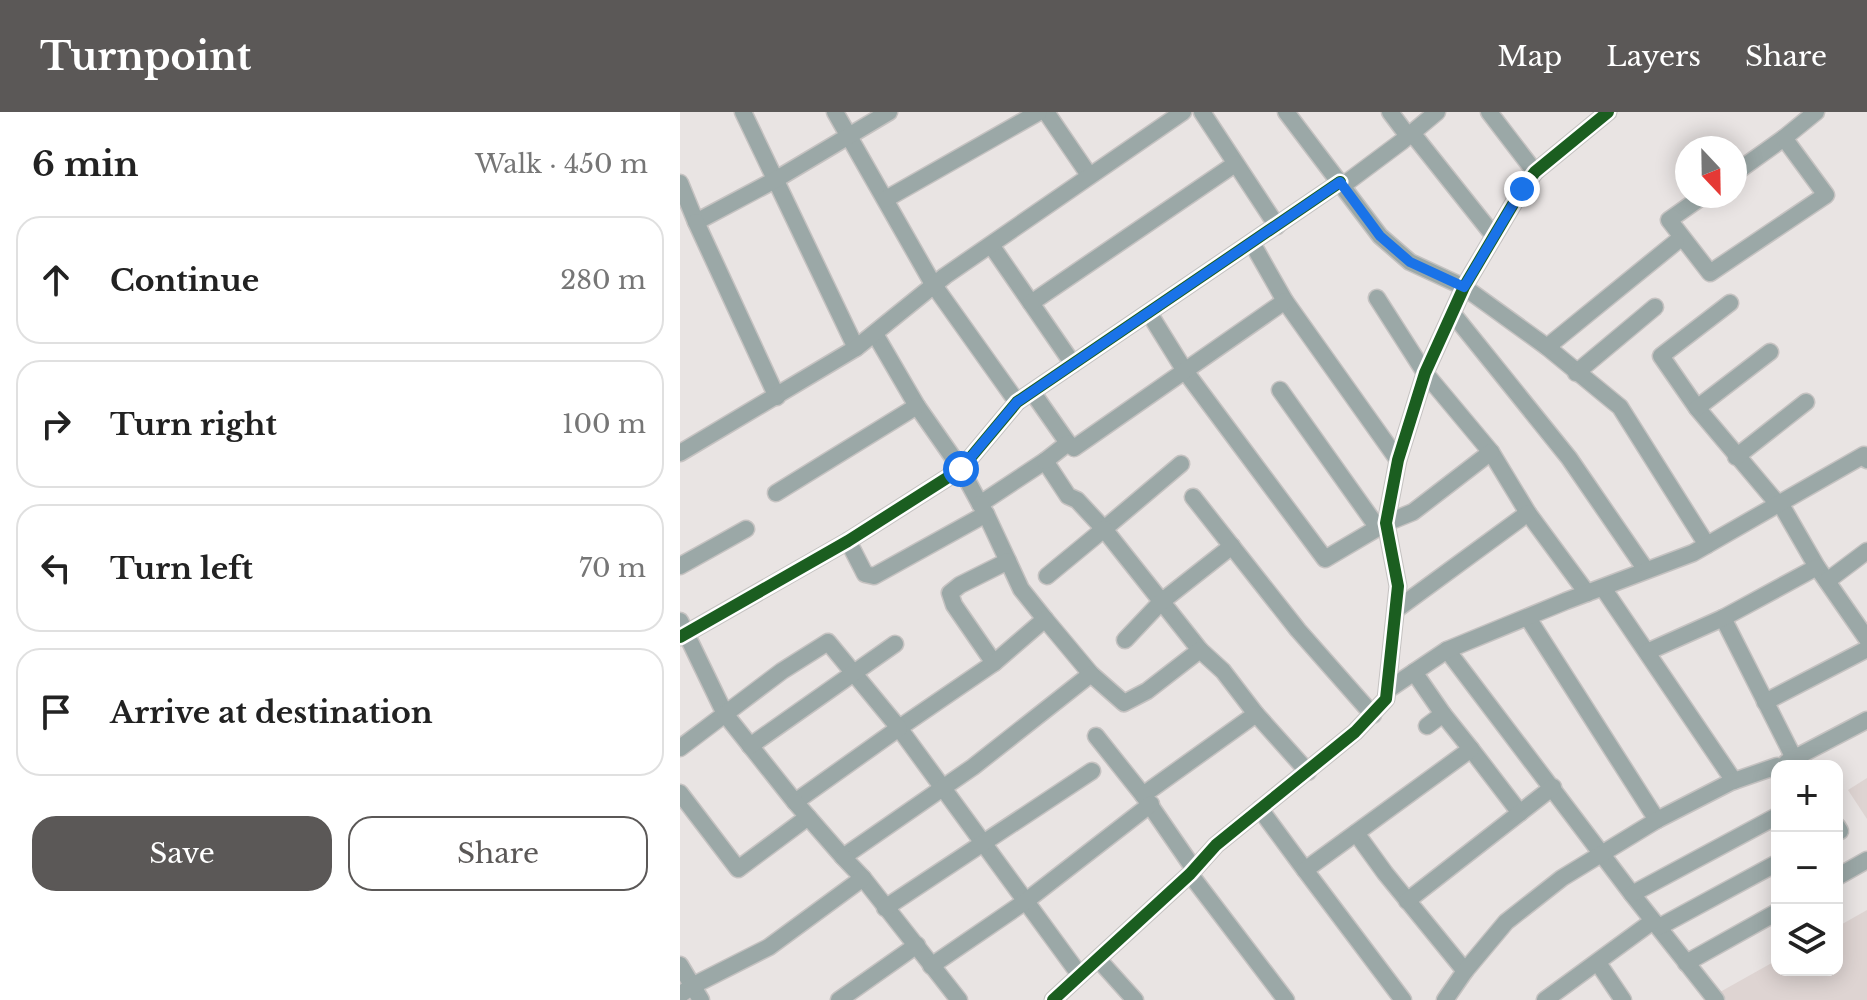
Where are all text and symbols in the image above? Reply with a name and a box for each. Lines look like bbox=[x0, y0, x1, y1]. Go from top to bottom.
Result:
text: Turnpoint bbox=[40, 33, 251, 80]
text: Map bbox=[1497, 39, 1562, 74]
text: Layers bbox=[1606, 39, 1701, 74]
text: Share bbox=[1745, 39, 1827, 74]
north arrow bbox=[1675, 136, 1747, 208]
text: 6 min bbox=[32, 143, 139, 185]
text: Walk · 450 m bbox=[475, 148, 648, 180]
route end bbox=[1504, 171, 1540, 207]
icon: ahead bbox=[34, 258, 78, 302]
text: Continue bbox=[110, 262, 259, 299]
text: 280 m bbox=[560, 264, 646, 296]
icon: right bbox=[34, 402, 78, 446]
text: Turn right bbox=[110, 406, 277, 443]
text: 100 m bbox=[562, 408, 646, 440]
route start bbox=[943, 451, 979, 487]
icon: left bbox=[34, 546, 78, 590]
text: Turn left bbox=[110, 550, 253, 587]
text: 70 m bbox=[579, 552, 646, 584]
icon: arrive bbox=[34, 690, 78, 734]
text: Arrive at destination bbox=[110, 694, 433, 731]
map controls bbox=[1771, 760, 1843, 976]
button: + bbox=[1771, 760, 1843, 832]
button: Save bbox=[32, 816, 332, 891]
button: Share bbox=[348, 816, 648, 891]
button: − bbox=[1771, 832, 1843, 904]
button: layers bbox=[1771, 904, 1843, 976]

